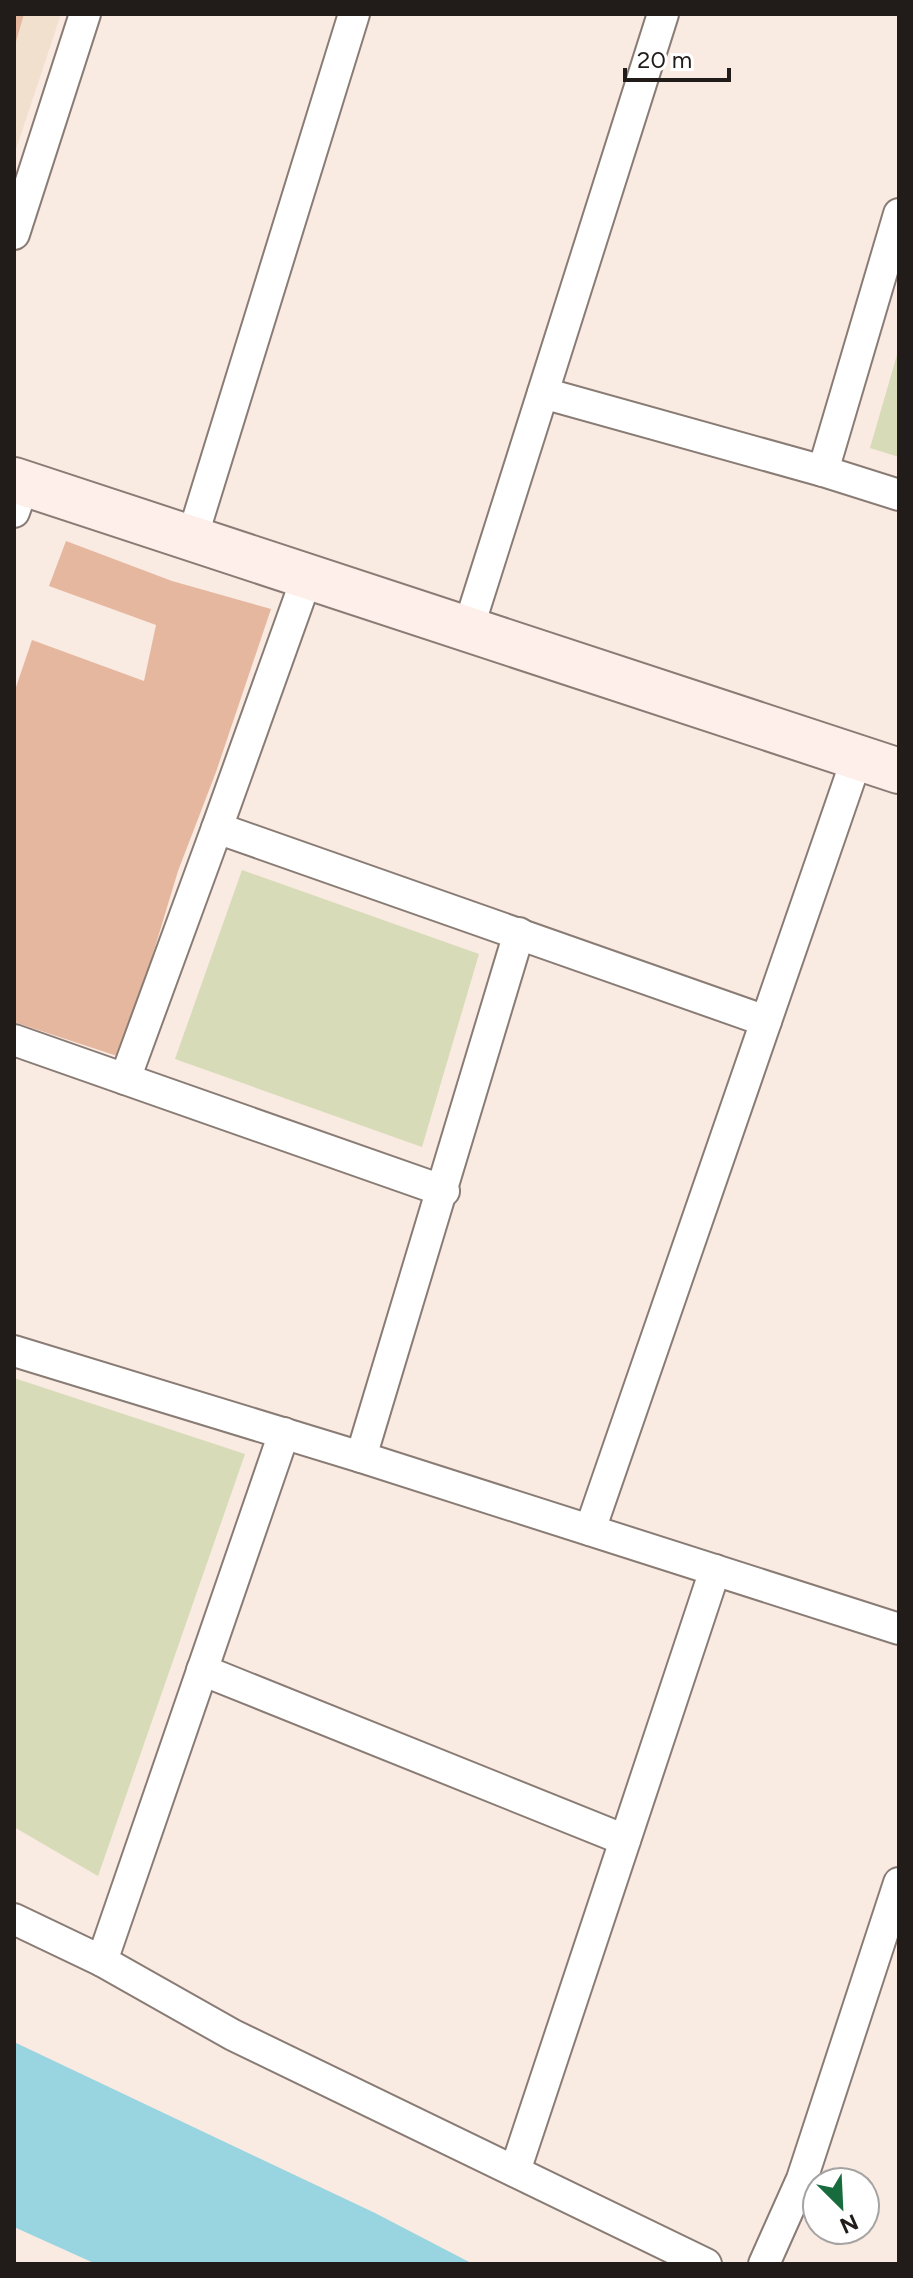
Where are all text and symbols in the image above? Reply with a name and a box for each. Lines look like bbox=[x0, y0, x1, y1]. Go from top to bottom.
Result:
scale bar bbox=[625, 32, 729, 82]
text: 20 m bbox=[637, 45, 692, 74]
north arrow bbox=[801, 2166, 881, 2246]
text: N bbox=[836, 2208, 862, 2240]

